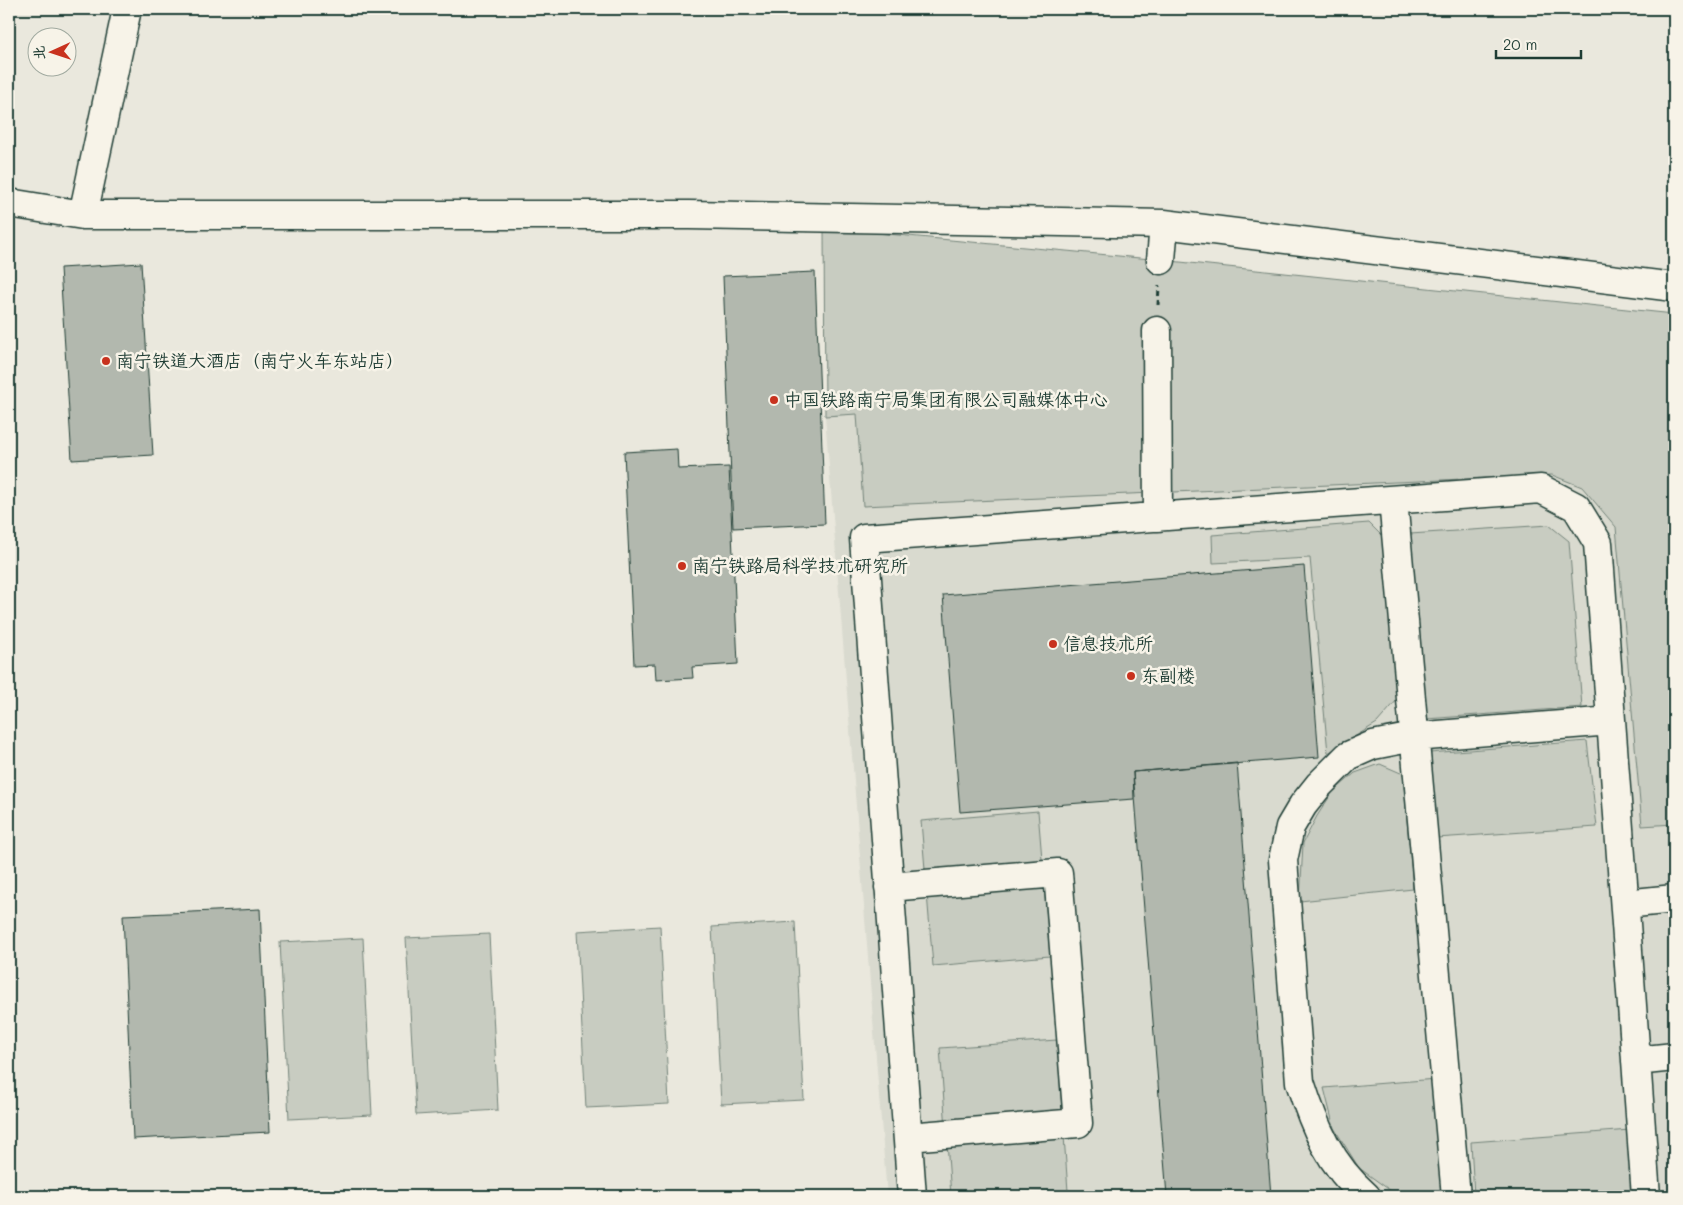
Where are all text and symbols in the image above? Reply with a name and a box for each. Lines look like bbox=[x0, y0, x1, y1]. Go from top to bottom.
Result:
north arrow bbox=[28, 28, 78, 78]
scale bar bbox=[1496, 28, 1580, 60]
text: 20 m bbox=[1503, 34, 1537, 54]
text: 北 bbox=[29, 45, 48, 60]
place label: 南宁铁道大酒店（南宁火车东站店） bbox=[116, 348, 404, 372]
marker: 南宁铁道大酒店（南宁火车东站店） bbox=[100, 355, 112, 367]
place label: 中国铁路南宁局集团有限公司融媒体中心 bbox=[784, 387, 1108, 411]
marker: 中国铁路南宁局集团有限公司融媒体中心 bbox=[768, 394, 780, 406]
place label: 南宁铁路局科学技术研究所 bbox=[692, 553, 908, 577]
marker: 南宁铁路局科学技术研究所 bbox=[676, 560, 688, 572]
place label: 信息技术所 bbox=[1063, 631, 1153, 655]
marker: 信息技术所 bbox=[1047, 638, 1059, 650]
place label: 东副楼 bbox=[1141, 663, 1195, 687]
marker: 东副楼 bbox=[1125, 670, 1137, 682]

